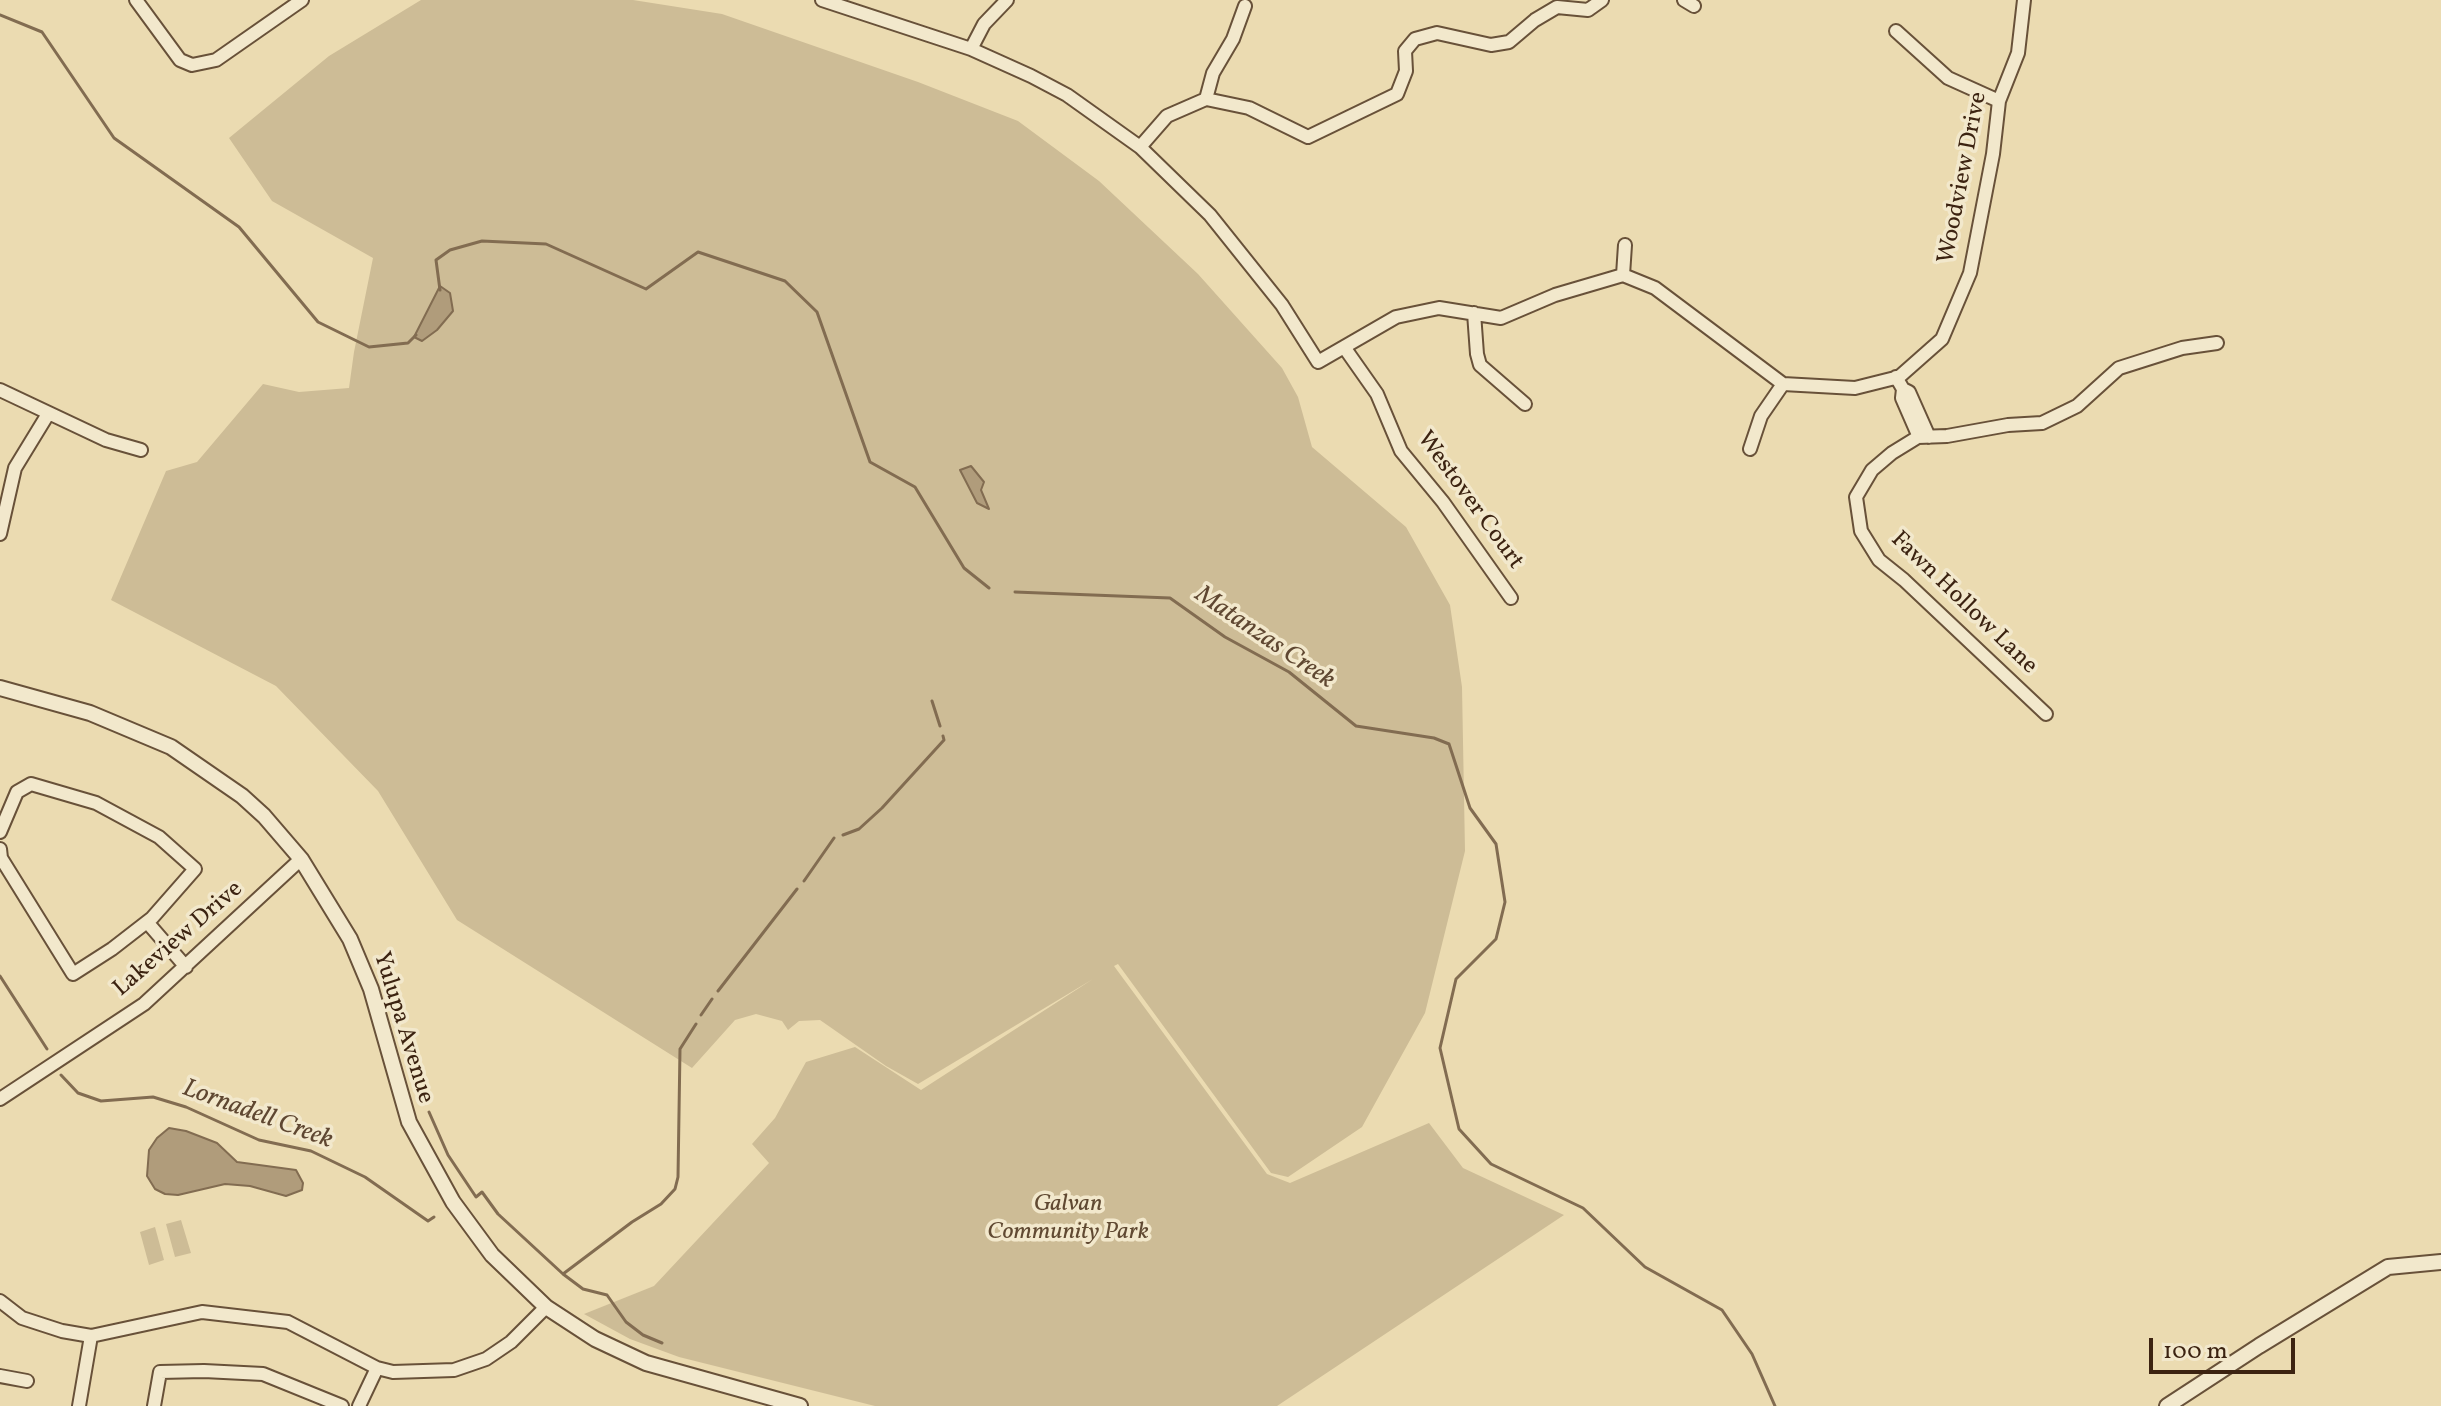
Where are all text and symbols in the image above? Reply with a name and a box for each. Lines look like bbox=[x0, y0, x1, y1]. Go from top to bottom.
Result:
street label: Woodview Drive bbox=[1933, 90, 1995, 266]
street label: Westover Court bbox=[1409, 426, 1529, 576]
street label: Fawn Hollow Lane bbox=[1884, 527, 2042, 681]
water label: Matanzas Creek bbox=[1188, 581, 1340, 697]
street label: Lakeview Drive bbox=[108, 876, 250, 1004]
street label: Yulupa Avenue bbox=[365, 949, 439, 1107]
water label: Lornadell Creek bbox=[178, 1074, 336, 1158]
park label: Galvan Community Park bbox=[987, 1192, 1149, 1248]
scale bar bbox=[2153, 1322, 2299, 1372]
text: 100 m bbox=[2163, 1335, 2228, 1369]

